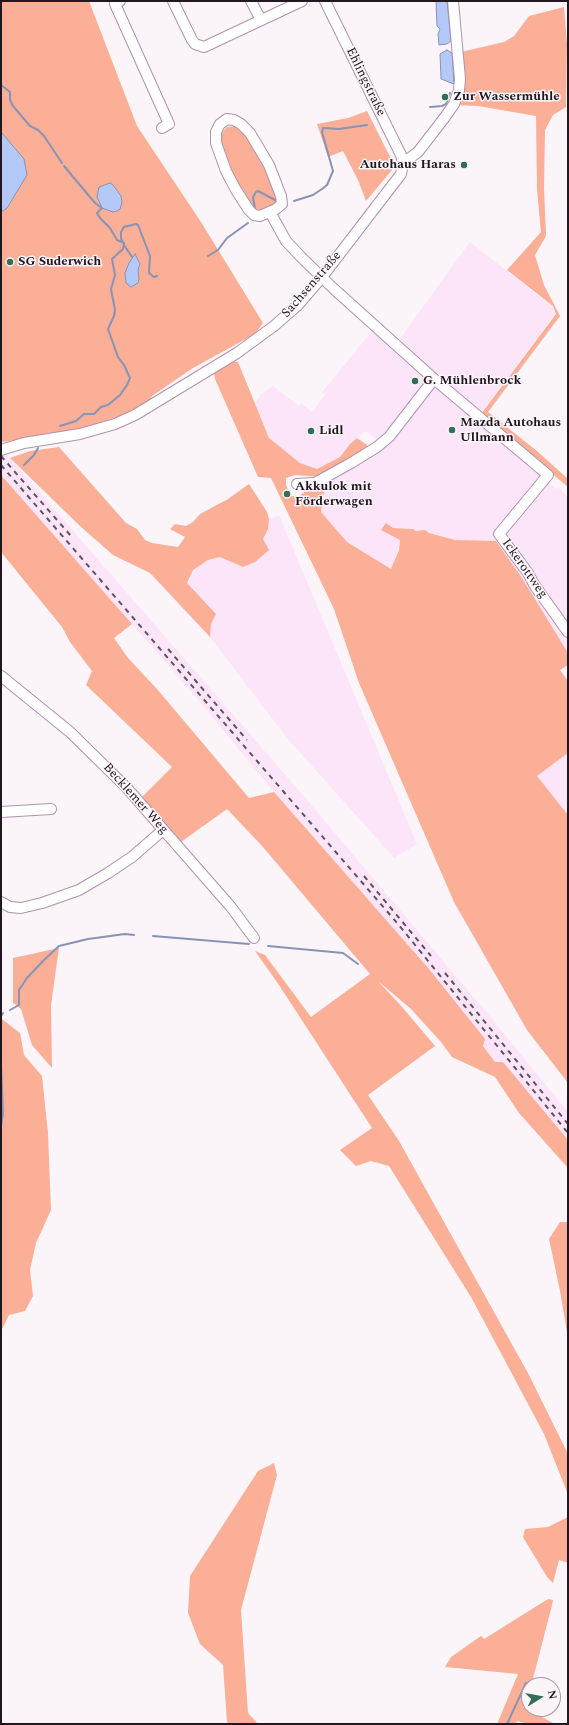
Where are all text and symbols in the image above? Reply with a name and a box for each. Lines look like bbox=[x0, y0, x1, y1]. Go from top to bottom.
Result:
street label: Ehlingstraße bbox=[342, 45, 388, 119]
place label: Zur Wassermühle bbox=[453, 89, 560, 105]
marker: Zur Wassermühle bbox=[440, 92, 450, 102]
place label: Autohaus Haras bbox=[360, 157, 456, 173]
marker: Autohaus Haras bbox=[459, 160, 469, 170]
street label: Sachsenstraße bbox=[279, 249, 345, 321]
place label: SG Suderwich bbox=[18, 254, 101, 270]
marker: SG Suderwich bbox=[5, 257, 15, 267]
place label: G. Mühlenbrock bbox=[423, 373, 521, 389]
marker: G. Mühlenbrock bbox=[410, 376, 420, 386]
place label: Mazda Autohaus Ullmann bbox=[460, 415, 561, 446]
place label: Lidl bbox=[319, 423, 344, 439]
marker: Mazda Autohaus Ullmann bbox=[447, 425, 457, 435]
marker: Lidl bbox=[306, 426, 316, 436]
place label: Akkulok mit Förderwagen bbox=[295, 479, 373, 510]
marker: Akkulok mit Förderwagen bbox=[282, 489, 292, 499]
street label: Ickerottweg bbox=[498, 536, 550, 602]
street label: Becklemer Weg bbox=[99, 760, 171, 838]
north arrow bbox=[521, 1677, 561, 1717]
text: N bbox=[543, 1689, 561, 1701]

